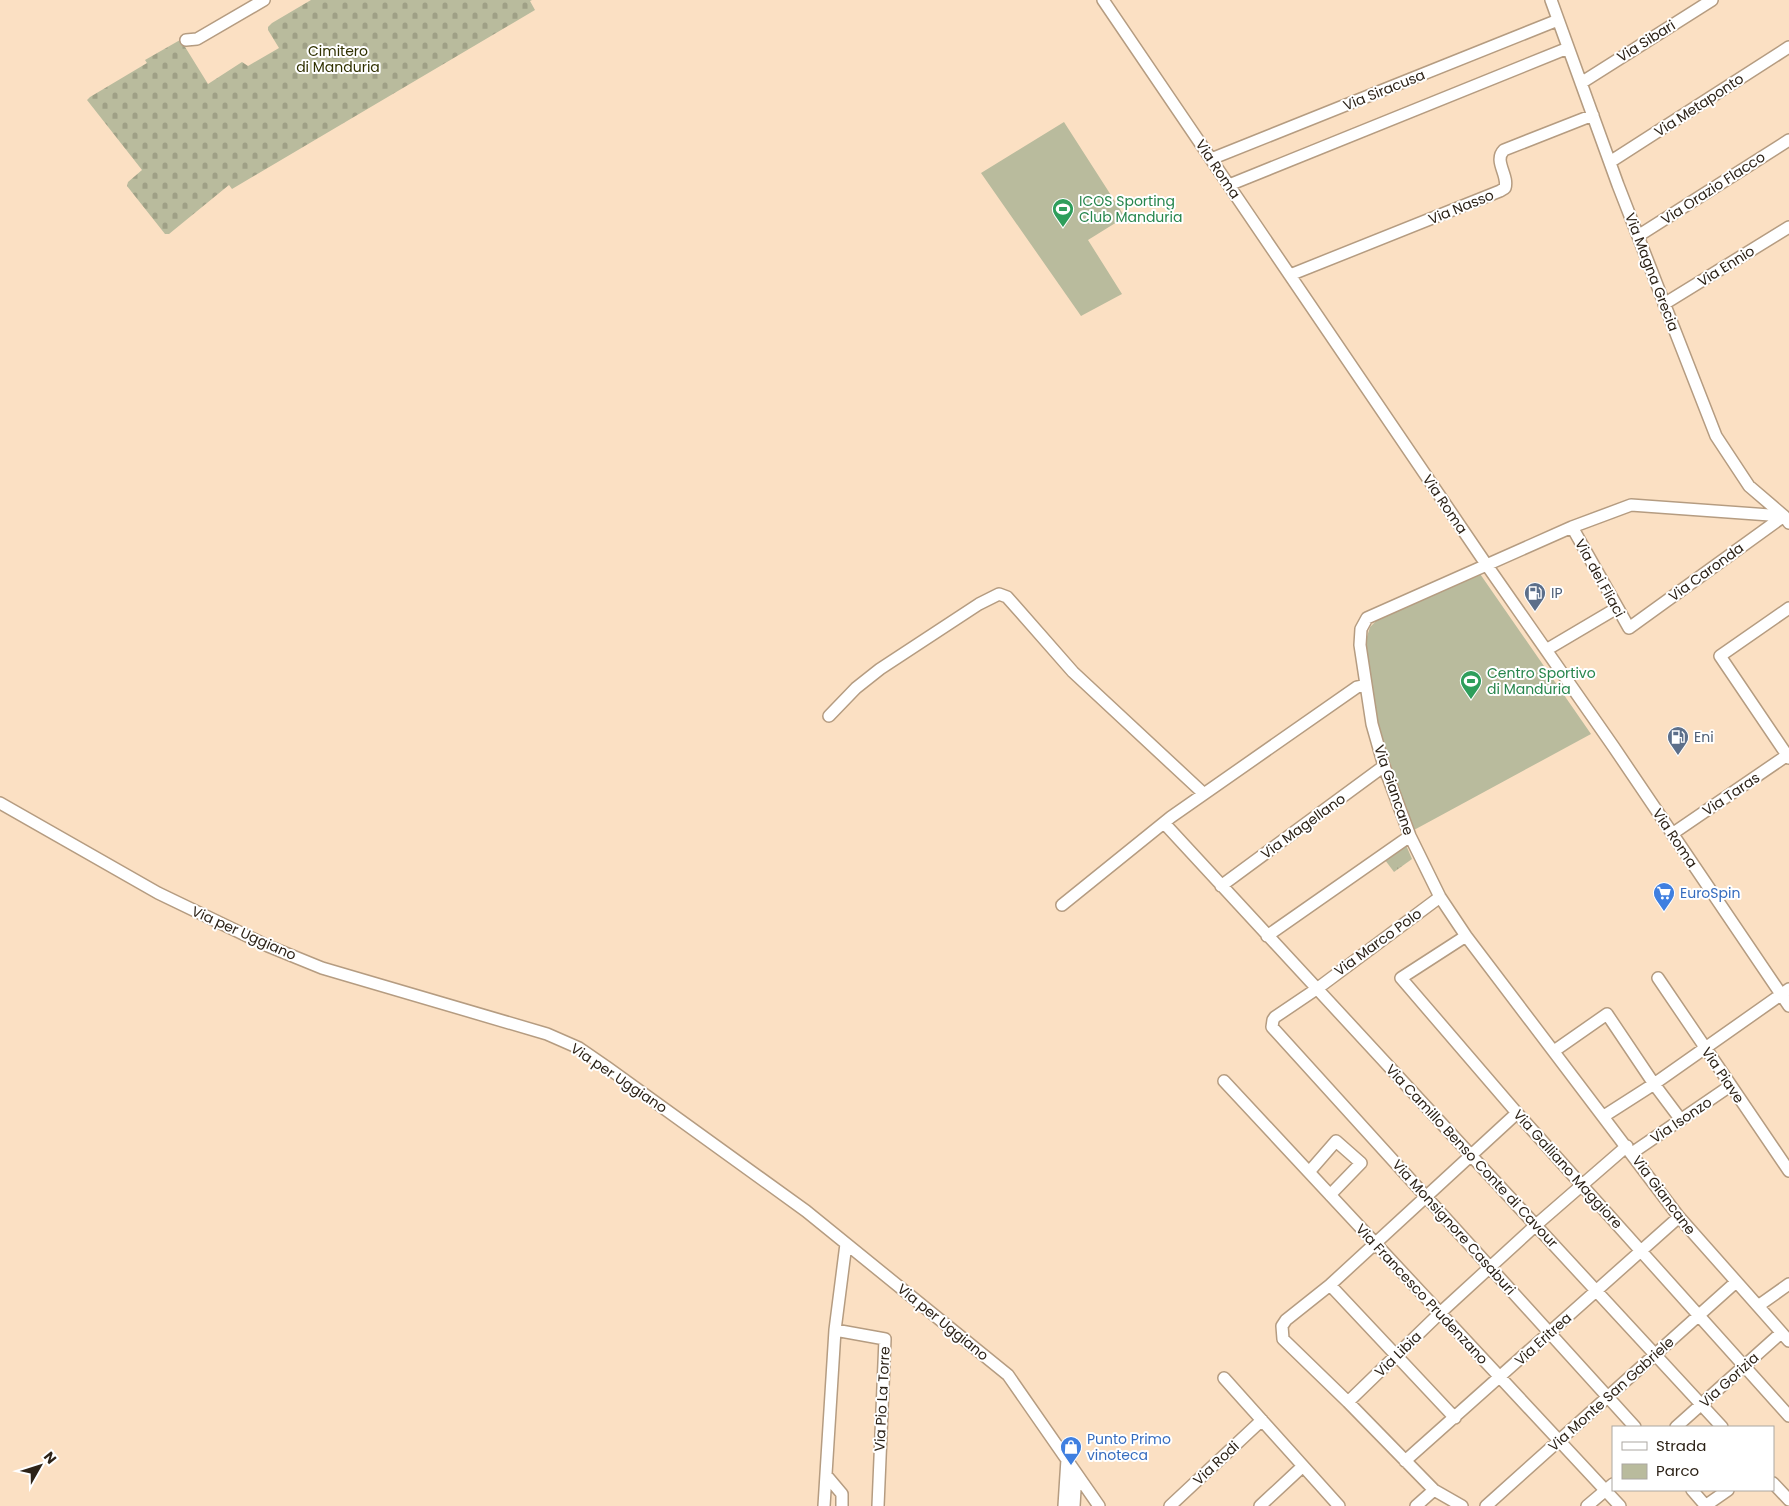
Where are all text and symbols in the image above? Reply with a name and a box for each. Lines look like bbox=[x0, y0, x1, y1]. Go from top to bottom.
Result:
street label: Via Sibari bbox=[1613, 15, 1679, 67]
park label: Cimitero di Manduria bbox=[296, 41, 380, 77]
street label: Via Siracusa bbox=[1340, 64, 1428, 116]
street label: Via Metaponto bbox=[1650, 69, 1748, 141]
street label: Via Roma bbox=[1191, 135, 1245, 203]
street label: Via Orazio Flacco bbox=[1657, 147, 1769, 229]
street label: Via Nasso bbox=[1425, 185, 1497, 229]
place label: ICOS Sporting Club Manduria bbox=[1079, 191, 1182, 227]
sports icon: ICOS Sporting Club Manduria bbox=[1051, 197, 1075, 228]
street label: Via Magna Grecia bbox=[1620, 210, 1684, 334]
street label: Via Ennio bbox=[1694, 241, 1758, 291]
street label: Via Roma bbox=[1418, 470, 1472, 538]
street label: Via dei Fliaci bbox=[1570, 535, 1630, 621]
street label: Via Caronda bbox=[1664, 538, 1748, 606]
fuel station icon: IP bbox=[1523, 581, 1547, 612]
place label: IP bbox=[1551, 583, 1563, 603]
place label: Centro Sportivo di Manduria bbox=[1487, 663, 1596, 699]
sports icon: Centro Sportivo di Manduria bbox=[1459, 669, 1483, 700]
fuel station icon: Eni bbox=[1666, 725, 1690, 756]
place label: Eni bbox=[1694, 727, 1714, 747]
street label: Via Giancane bbox=[1369, 742, 1419, 838]
street label: Via Taras bbox=[1698, 767, 1764, 821]
street label: Via Magellano bbox=[1257, 788, 1349, 863]
street label: Via Roma bbox=[1648, 804, 1702, 872]
supermarket icon: EuroSpin bbox=[1652, 881, 1676, 912]
place label: EuroSpin bbox=[1680, 883, 1740, 903]
street label: Via per Uggiano bbox=[189, 901, 299, 965]
street label: Via Marco Polo bbox=[1330, 903, 1426, 981]
street label: Via per Uggiano bbox=[567, 1038, 671, 1118]
street label: Via Piave bbox=[1697, 1043, 1749, 1107]
street label: Via Camillo Benso Conte di Cavour bbox=[1381, 1060, 1563, 1252]
street label: Via Isonzo bbox=[1646, 1092, 1716, 1148]
street label: Via Galliano Maggiore bbox=[1509, 1105, 1627, 1233]
street label: Via Giancane bbox=[1628, 1151, 1701, 1239]
street label: Via Monsignore Casaburi bbox=[1388, 1155, 1520, 1299]
street label: Via Francesco Prudenzano bbox=[1351, 1219, 1493, 1369]
street label: Via per Uggiano bbox=[893, 1279, 993, 1365]
street label: Via Eritrea bbox=[1510, 1308, 1576, 1370]
street label: Via Libia bbox=[1370, 1327, 1426, 1381]
street label: Via Monte San Gabriele bbox=[1544, 1332, 1679, 1456]
street label: Via Pio La Torre bbox=[869, 1346, 895, 1452]
street label: Via Gorizia bbox=[1695, 1348, 1763, 1412]
legend bbox=[1612, 1426, 1774, 1491]
place label: Punto Primo vinoteca bbox=[1087, 1429, 1171, 1465]
shop icon: Punto Primo vinoteca bbox=[1059, 1435, 1083, 1466]
text: Strada bbox=[1656, 1435, 1706, 1456]
street label: Via Rodi bbox=[1189, 1436, 1243, 1490]
north arrow bbox=[15, 1441, 65, 1491]
text: N bbox=[39, 1447, 61, 1468]
text: Parco bbox=[1656, 1460, 1699, 1481]

